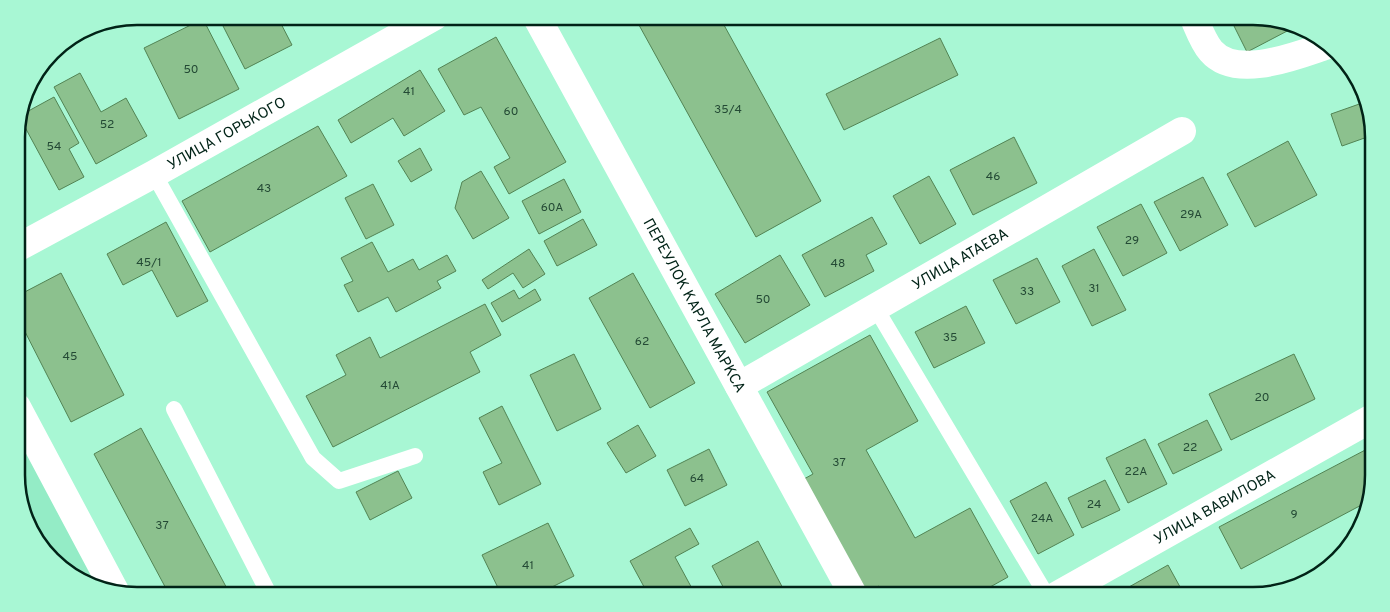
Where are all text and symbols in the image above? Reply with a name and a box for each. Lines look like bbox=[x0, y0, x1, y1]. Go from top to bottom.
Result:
house number: 50 bbox=[183, 62, 199, 78]
house number: 41 bbox=[403, 84, 415, 100]
street label: УЛИЦА ГОРЬКОГО bbox=[165, 94, 290, 175]
house number: 35/4 bbox=[714, 102, 742, 118]
house number: 60 bbox=[504, 104, 518, 120]
house number: 52 bbox=[100, 117, 114, 133]
house number: 54 bbox=[46, 139, 62, 155]
house number: 46 bbox=[986, 169, 1000, 185]
house number: 43 bbox=[257, 181, 271, 197]
house number: 60А bbox=[541, 200, 563, 216]
house number: 29А bbox=[1180, 207, 1202, 223]
street label: ПЕРЕУЛОК КАРЛА МАРКСА bbox=[638, 216, 749, 397]
street label: УЛИЦА АТАЕВА bbox=[909, 225, 1012, 295]
house number: 29 bbox=[1125, 233, 1139, 249]
house number: 45/1 bbox=[136, 255, 162, 271]
house number: 48 bbox=[831, 256, 845, 272]
house number: 31 bbox=[1088, 281, 1100, 297]
house number: 33 bbox=[1020, 284, 1034, 300]
house number: 50 bbox=[755, 292, 771, 308]
house number: 35 bbox=[943, 330, 957, 346]
house number: 62 bbox=[635, 334, 649, 350]
house number: 45 bbox=[63, 349, 77, 365]
house number: 41А bbox=[380, 378, 400, 394]
house number: 20 bbox=[1254, 390, 1270, 406]
house number: 22 bbox=[1183, 440, 1197, 456]
house number: 37 bbox=[832, 455, 846, 471]
house number: 22А bbox=[1125, 464, 1147, 480]
street label: УЛИЦА ВАВИЛОВА bbox=[1151, 466, 1279, 550]
house number: 64 bbox=[690, 471, 704, 487]
house number: 24 bbox=[1087, 497, 1101, 513]
house number: 9 bbox=[1290, 507, 1298, 523]
house number: 24А bbox=[1031, 511, 1053, 527]
house number: 37 bbox=[155, 518, 169, 534]
house number: 41 bbox=[522, 558, 534, 574]

